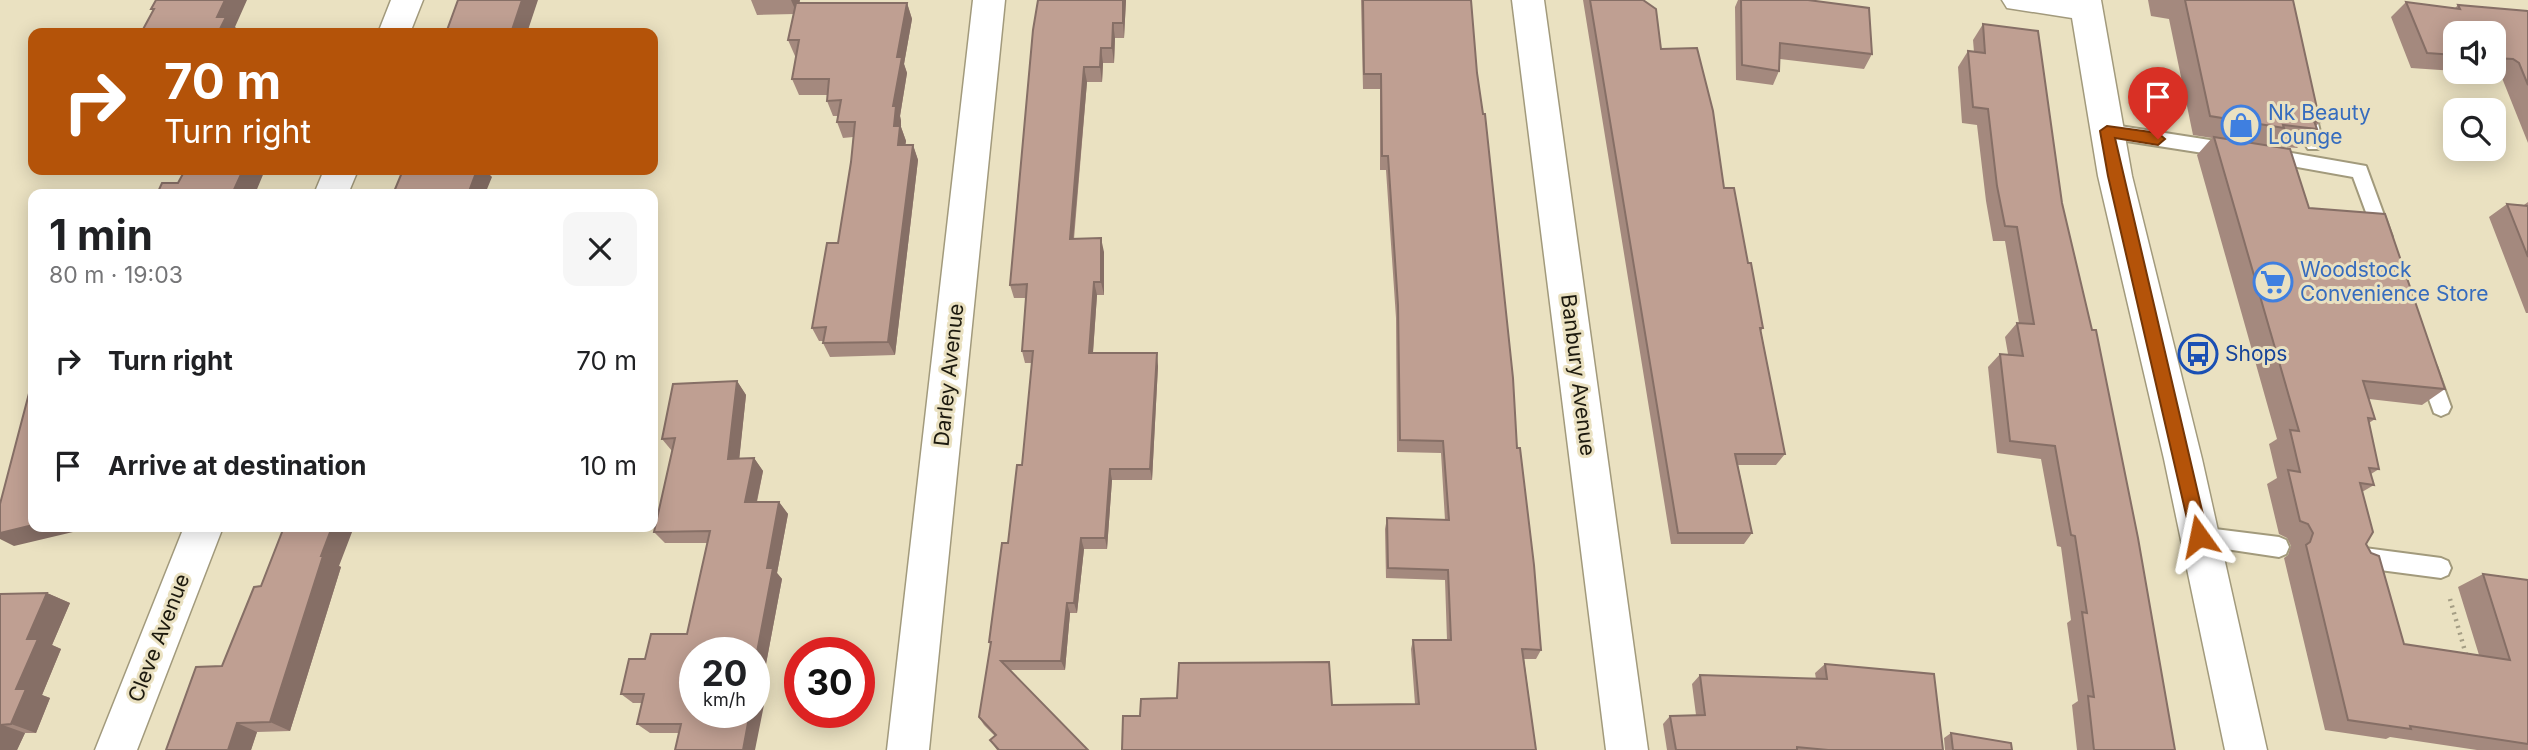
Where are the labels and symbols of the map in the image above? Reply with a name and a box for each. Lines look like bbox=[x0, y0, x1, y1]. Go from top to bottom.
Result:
pin bbox=[2128, 67, 2188, 139]
place label: Nk Beauty Lounge bbox=[2268, 100, 2371, 149]
shop icon: Nk Beauty Lounge bbox=[2220, 104, 2262, 146]
place label: Woodstock Convenience Store bbox=[2300, 257, 2489, 306]
supermarket icon: Woodstock Convenience Store bbox=[2252, 261, 2294, 303]
street label: Banbury Avenue bbox=[1556, 293, 1601, 457]
street label: Darley Avenue bbox=[929, 302, 968, 448]
bus stop icon: Shops bbox=[2177, 333, 2219, 375]
place label: Shops bbox=[2225, 341, 2287, 366]
position arrow bbox=[2162, 499, 2236, 573]
street label: Cleve Avenue bbox=[123, 570, 194, 706]
speed limit sign: 30 bbox=[784, 637, 875, 728]

